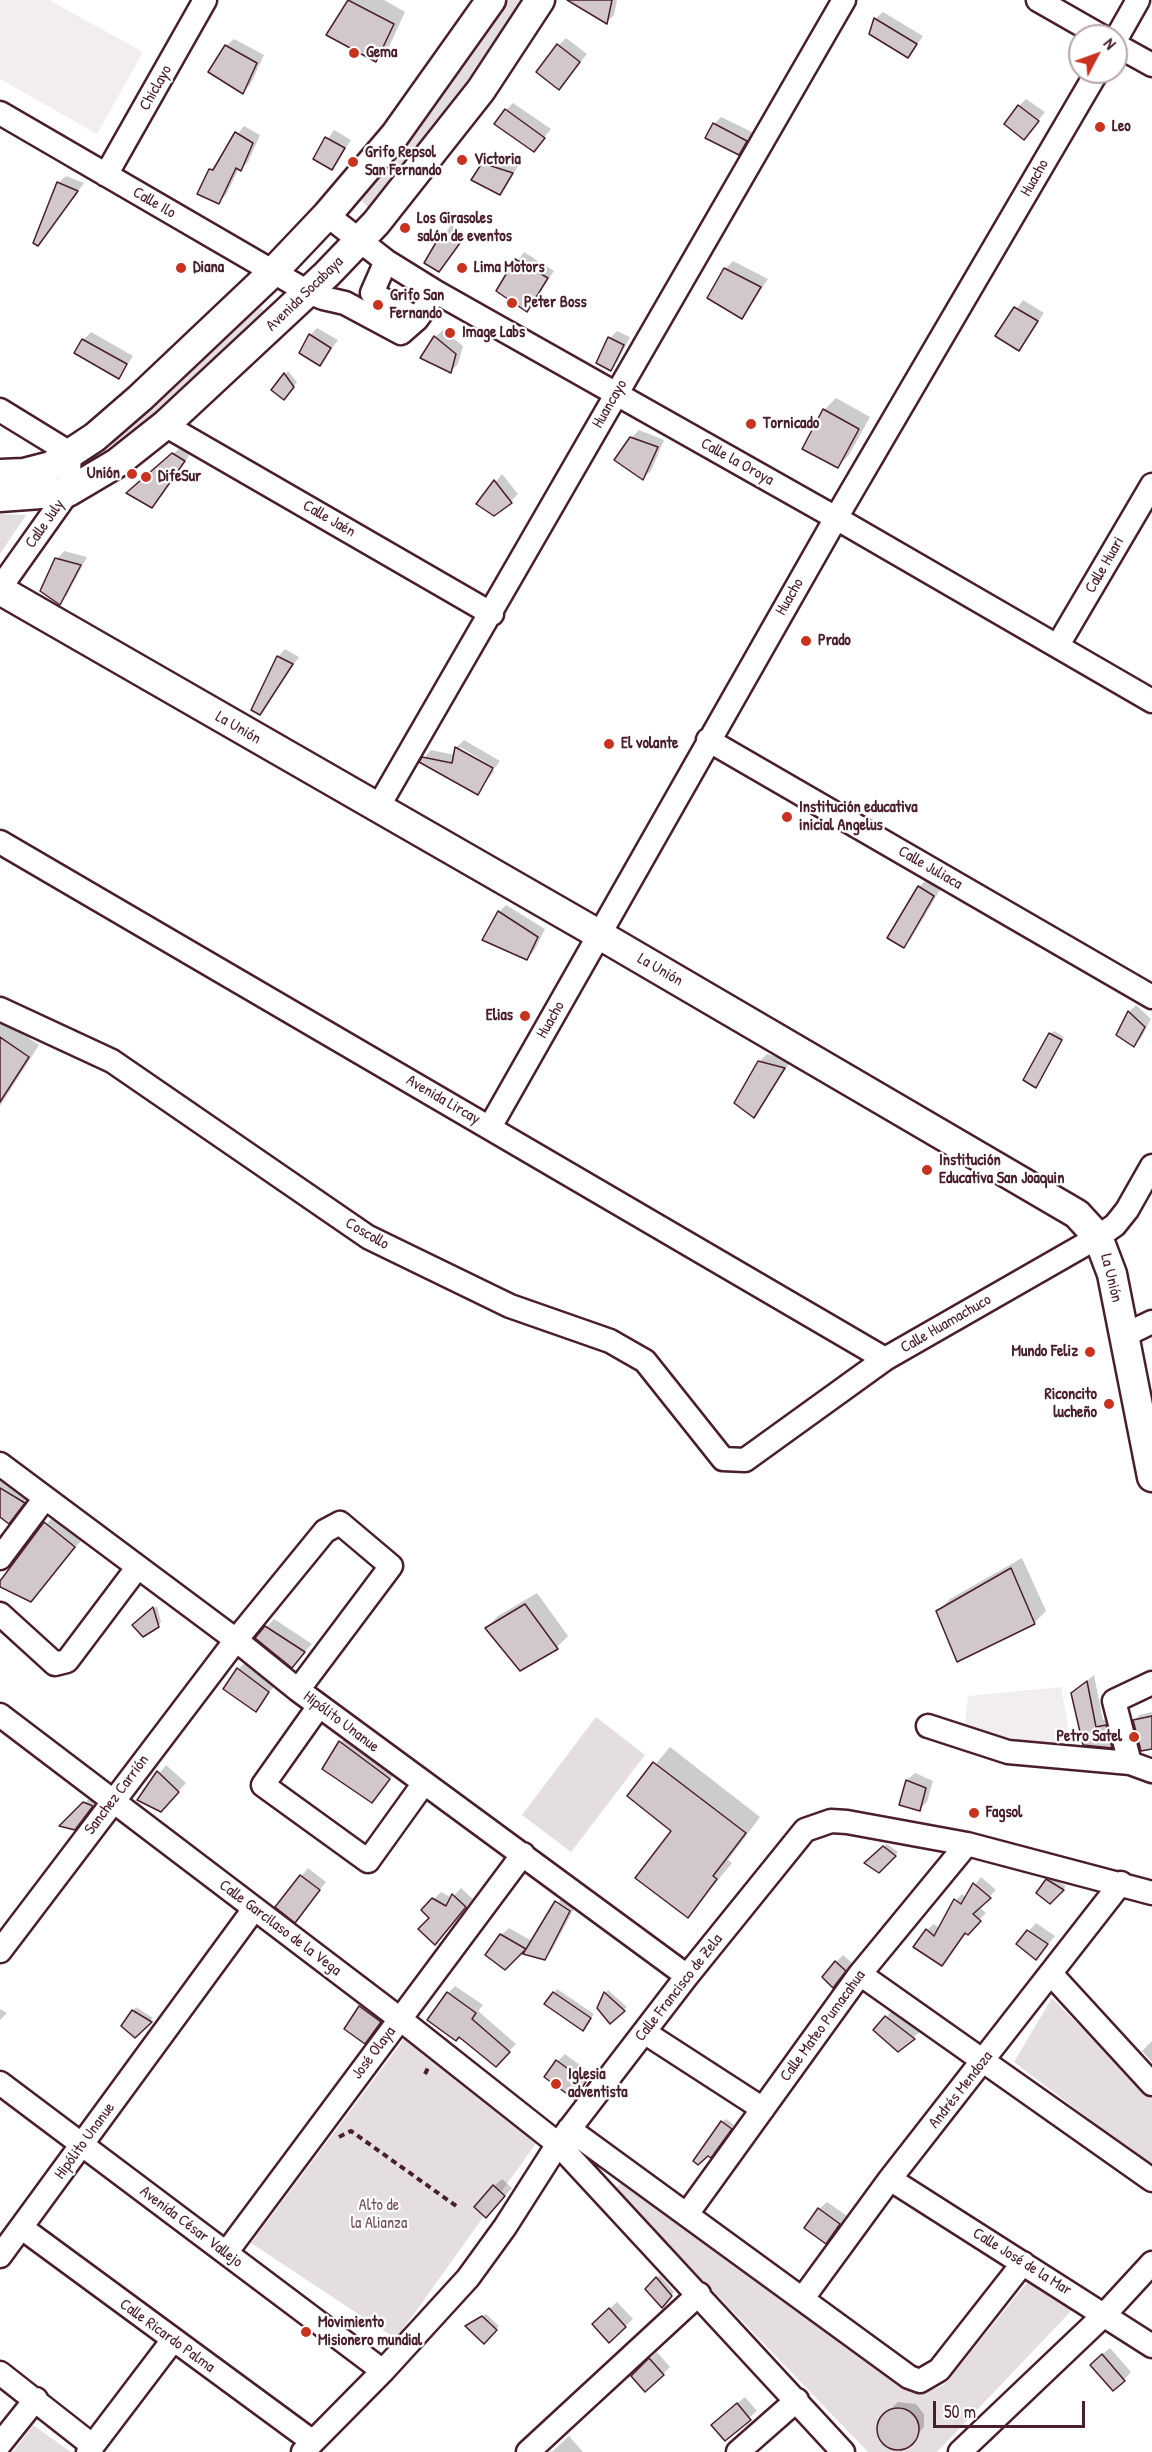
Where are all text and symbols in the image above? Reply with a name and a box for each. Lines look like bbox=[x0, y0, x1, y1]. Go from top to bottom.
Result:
north arrow bbox=[1068, 24, 1128, 84]
text: N bbox=[1099, 33, 1121, 54]
place label: Gema bbox=[366, 43, 397, 63]
marker: Gema bbox=[347, 46, 361, 60]
street label: Chiclayo bbox=[136, 62, 176, 114]
place label: Leo bbox=[1112, 117, 1131, 137]
marker: Leo bbox=[1093, 120, 1107, 134]
place label: Grifo Repsol San Fernando bbox=[365, 143, 441, 181]
place label: Victoria bbox=[474, 150, 521, 170]
marker: Victoria bbox=[455, 153, 469, 167]
marker: Grifo Repsol San Fernando bbox=[346, 155, 360, 169]
street label: Huacho bbox=[1017, 156, 1053, 200]
street label: Calle Ilo bbox=[129, 183, 179, 223]
place label: Los Girasoles salón de eventos bbox=[417, 209, 512, 247]
marker: Los Girasoles salón de eventos bbox=[398, 221, 412, 235]
street label: Avenida Socabaya bbox=[262, 252, 348, 336]
place label: Diana bbox=[193, 258, 224, 278]
place label: Lima Motors bbox=[474, 258, 545, 278]
marker: Diana bbox=[174, 261, 188, 275]
marker: Lima Motors bbox=[455, 261, 469, 275]
place label: Grifo San Fernando bbox=[390, 286, 444, 324]
place label: Peter Boss bbox=[524, 293, 587, 313]
marker: Peter Boss bbox=[505, 296, 519, 310]
marker: Grifo San Fernando bbox=[371, 298, 385, 312]
place label: Image Labs bbox=[462, 323, 525, 343]
marker: Image Labs bbox=[443, 326, 457, 340]
street label: Huancayo bbox=[588, 376, 632, 432]
place label: Tornicado bbox=[763, 414, 819, 434]
marker: Tornicado bbox=[744, 417, 758, 431]
street label: Calle la Oroya bbox=[697, 434, 777, 490]
place label: Unión bbox=[87, 464, 120, 484]
marker: Unión bbox=[125, 467, 139, 481]
place label: DifeSur bbox=[158, 467, 201, 487]
marker: DifeSur bbox=[139, 470, 153, 484]
street label: Calle July bbox=[21, 496, 69, 552]
street label: Calle Jaén bbox=[299, 496, 359, 542]
street label: Calle Huari bbox=[1081, 533, 1129, 597]
street label: Huacho bbox=[772, 575, 808, 619]
place label: Prado bbox=[818, 631, 851, 651]
marker: Prado bbox=[799, 634, 813, 648]
street label: La Unión bbox=[212, 707, 264, 749]
place label: El volante bbox=[621, 734, 678, 754]
marker: El volante bbox=[602, 737, 616, 751]
place label: Institución educativa inicial Angelus bbox=[799, 798, 918, 836]
marker: Institución educativa inicial Angelus bbox=[780, 810, 794, 824]
street label: Calle Juliaca bbox=[895, 842, 965, 894]
street label: La Unión bbox=[634, 949, 686, 991]
street label: Huacho bbox=[533, 998, 569, 1042]
place label: Elias bbox=[486, 1006, 513, 1026]
marker: Elias bbox=[518, 1009, 532, 1023]
street label: Avenida Lircay bbox=[402, 1071, 484, 1129]
place label: Institución Educativa San Joaquin bbox=[939, 1151, 1064, 1189]
marker: Institución Educativa San Joaquin bbox=[920, 1163, 934, 1177]
street label: Coscollo bbox=[342, 1214, 392, 1254]
street label: La Unión bbox=[1096, 1252, 1126, 1304]
street label: Calle Huamachuco bbox=[897, 1290, 995, 1358]
place label: Mundo Feliz bbox=[1011, 1342, 1078, 1362]
marker: Mundo Feliz bbox=[1083, 1345, 1097, 1359]
place label: Riconcito lucheño bbox=[1045, 1385, 1097, 1423]
marker: Riconcito lucheño bbox=[1102, 1397, 1116, 1411]
street label: Hipólito Unanue bbox=[299, 1687, 383, 1757]
place label: Petro Satel bbox=[1056, 1727, 1122, 1747]
marker: Petro Satel bbox=[1127, 1730, 1141, 1744]
street label: Sanchez Carrión bbox=[81, 1751, 153, 1839]
place label: Fagsol bbox=[986, 1803, 1022, 1823]
marker: Fagsol bbox=[967, 1806, 981, 1820]
street label: Calle Garcilaso de la Vega bbox=[215, 1876, 345, 1980]
street label: Calle Francisco de Zela bbox=[631, 1930, 727, 2046]
street label: Calle Mateo Pumacahua bbox=[776, 1967, 870, 2085]
street label: José Olaya bbox=[348, 2023, 400, 2083]
street label: Andrés Mendoza bbox=[925, 2048, 997, 2132]
place label: Iglesia adventista bbox=[568, 2065, 628, 2103]
marker: Iglesia adventista bbox=[549, 2077, 563, 2091]
street label: Hipólito Unanue bbox=[51, 2099, 119, 2183]
street label: Avenida César Vallejo bbox=[136, 2182, 246, 2272]
park label: Alto de la Alianza bbox=[351, 2196, 407, 2234]
street label: Calle José de la Mar bbox=[969, 2224, 1075, 2300]
street label: Calle Ricardo Palma bbox=[116, 2295, 218, 2377]
place label: Movimiento Misionero mundial bbox=[318, 2313, 422, 2351]
marker: Movimiento Misionero mundial bbox=[299, 2325, 313, 2339]
scale bar bbox=[936, 2389, 1088, 2427]
text: 50 m bbox=[944, 2399, 976, 2424]

